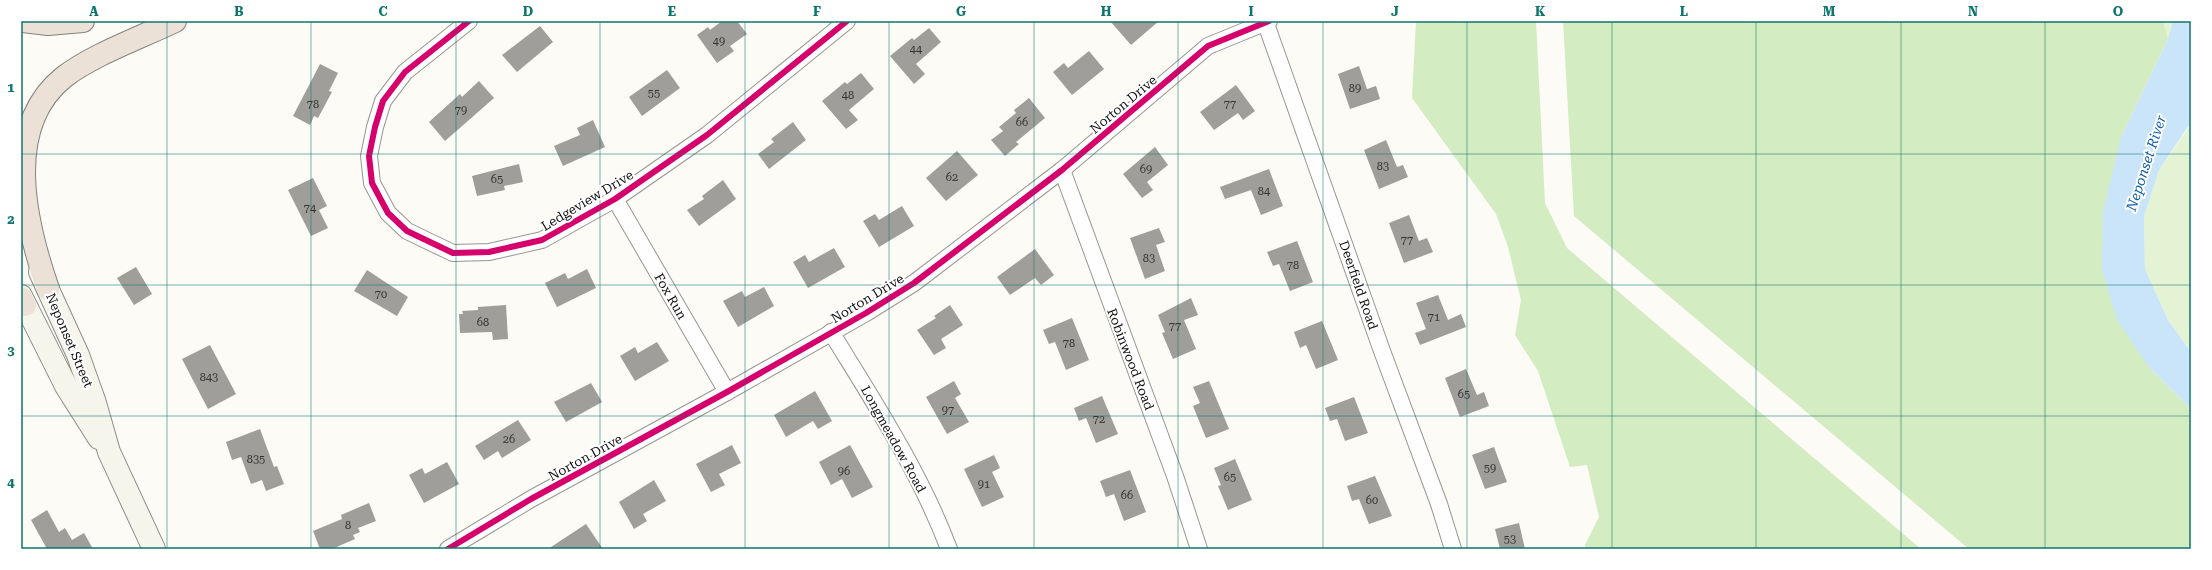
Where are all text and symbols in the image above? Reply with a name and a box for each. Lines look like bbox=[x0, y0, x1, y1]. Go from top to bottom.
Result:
text: A bbox=[89, 4, 99, 19]
text: B bbox=[234, 4, 244, 19]
text: C bbox=[378, 4, 388, 19]
text: D bbox=[523, 4, 533, 19]
text: E bbox=[668, 4, 676, 19]
text: F bbox=[813, 4, 821, 19]
text: G bbox=[956, 4, 966, 19]
text: H bbox=[1101, 4, 1112, 19]
text: I bbox=[1248, 4, 1254, 19]
text: J bbox=[1391, 4, 1399, 19]
text: K bbox=[1535, 4, 1546, 19]
text: L bbox=[1680, 4, 1688, 19]
text: M bbox=[1823, 4, 1836, 19]
text: N bbox=[1968, 4, 1978, 19]
text: O bbox=[2113, 4, 2124, 19]
house number: 49 bbox=[713, 35, 725, 48]
house number: 44 bbox=[910, 43, 923, 56]
street label: Norton Drive bbox=[1087, 72, 1160, 137]
text: 1 bbox=[7, 80, 15, 95]
house number: 89 bbox=[1349, 82, 1361, 95]
house number: 55 bbox=[648, 87, 660, 100]
house number: 48 bbox=[842, 89, 854, 102]
house number: 78 bbox=[307, 98, 319, 111]
house number: 77 bbox=[1224, 98, 1236, 111]
house number: 79 bbox=[455, 104, 467, 117]
water label: Neponset River bbox=[2123, 113, 2169, 214]
house number: 66 bbox=[1016, 116, 1028, 129]
house number: 83 bbox=[1377, 160, 1389, 173]
house number: 69 bbox=[1140, 163, 1152, 176]
street label: Ledgeview Drive bbox=[539, 167, 636, 234]
house number: 62 bbox=[946, 171, 958, 184]
house number: 65 bbox=[491, 173, 503, 186]
house number: 84 bbox=[1258, 185, 1271, 198]
house number: 74 bbox=[304, 202, 317, 215]
text: 2 bbox=[7, 212, 15, 227]
house number: 77 bbox=[1401, 234, 1413, 247]
street label: Deerfield Road bbox=[1336, 239, 1381, 332]
house number: 83 bbox=[1143, 252, 1155, 265]
house number: 78 bbox=[1287, 259, 1299, 272]
street label: Fox Run bbox=[651, 270, 690, 323]
street label: Norton Drive bbox=[828, 271, 906, 326]
house number: 70 bbox=[375, 288, 387, 301]
street label: Neponset Street bbox=[43, 291, 96, 390]
street label: Robinwood Road bbox=[1104, 306, 1157, 413]
house number: 71 bbox=[1428, 311, 1440, 324]
house number: 68 bbox=[477, 316, 489, 329]
house number: 77 bbox=[1169, 320, 1181, 333]
house number: 78 bbox=[1063, 337, 1075, 350]
text: 3 bbox=[7, 343, 15, 358]
house number: 843 bbox=[200, 371, 218, 384]
street label: Longmeadow Road bbox=[858, 383, 929, 496]
house number: 65 bbox=[1458, 388, 1470, 401]
house number: 97 bbox=[942, 404, 954, 417]
house number: 72 bbox=[1093, 413, 1105, 426]
street label: Norton Drive bbox=[546, 431, 625, 484]
house number: 26 bbox=[503, 433, 515, 446]
house number: 835 bbox=[247, 453, 265, 466]
house number: 59 bbox=[1484, 462, 1496, 475]
house number: 96 bbox=[838, 465, 850, 478]
house number: 65 bbox=[1224, 471, 1236, 484]
text: 4 bbox=[7, 475, 15, 490]
house number: 91 bbox=[978, 478, 990, 491]
house number: 66 bbox=[1121, 489, 1133, 502]
house number: 60 bbox=[1366, 494, 1378, 507]
house number: 8 bbox=[345, 519, 351, 532]
house number: 53 bbox=[1504, 533, 1516, 546]

